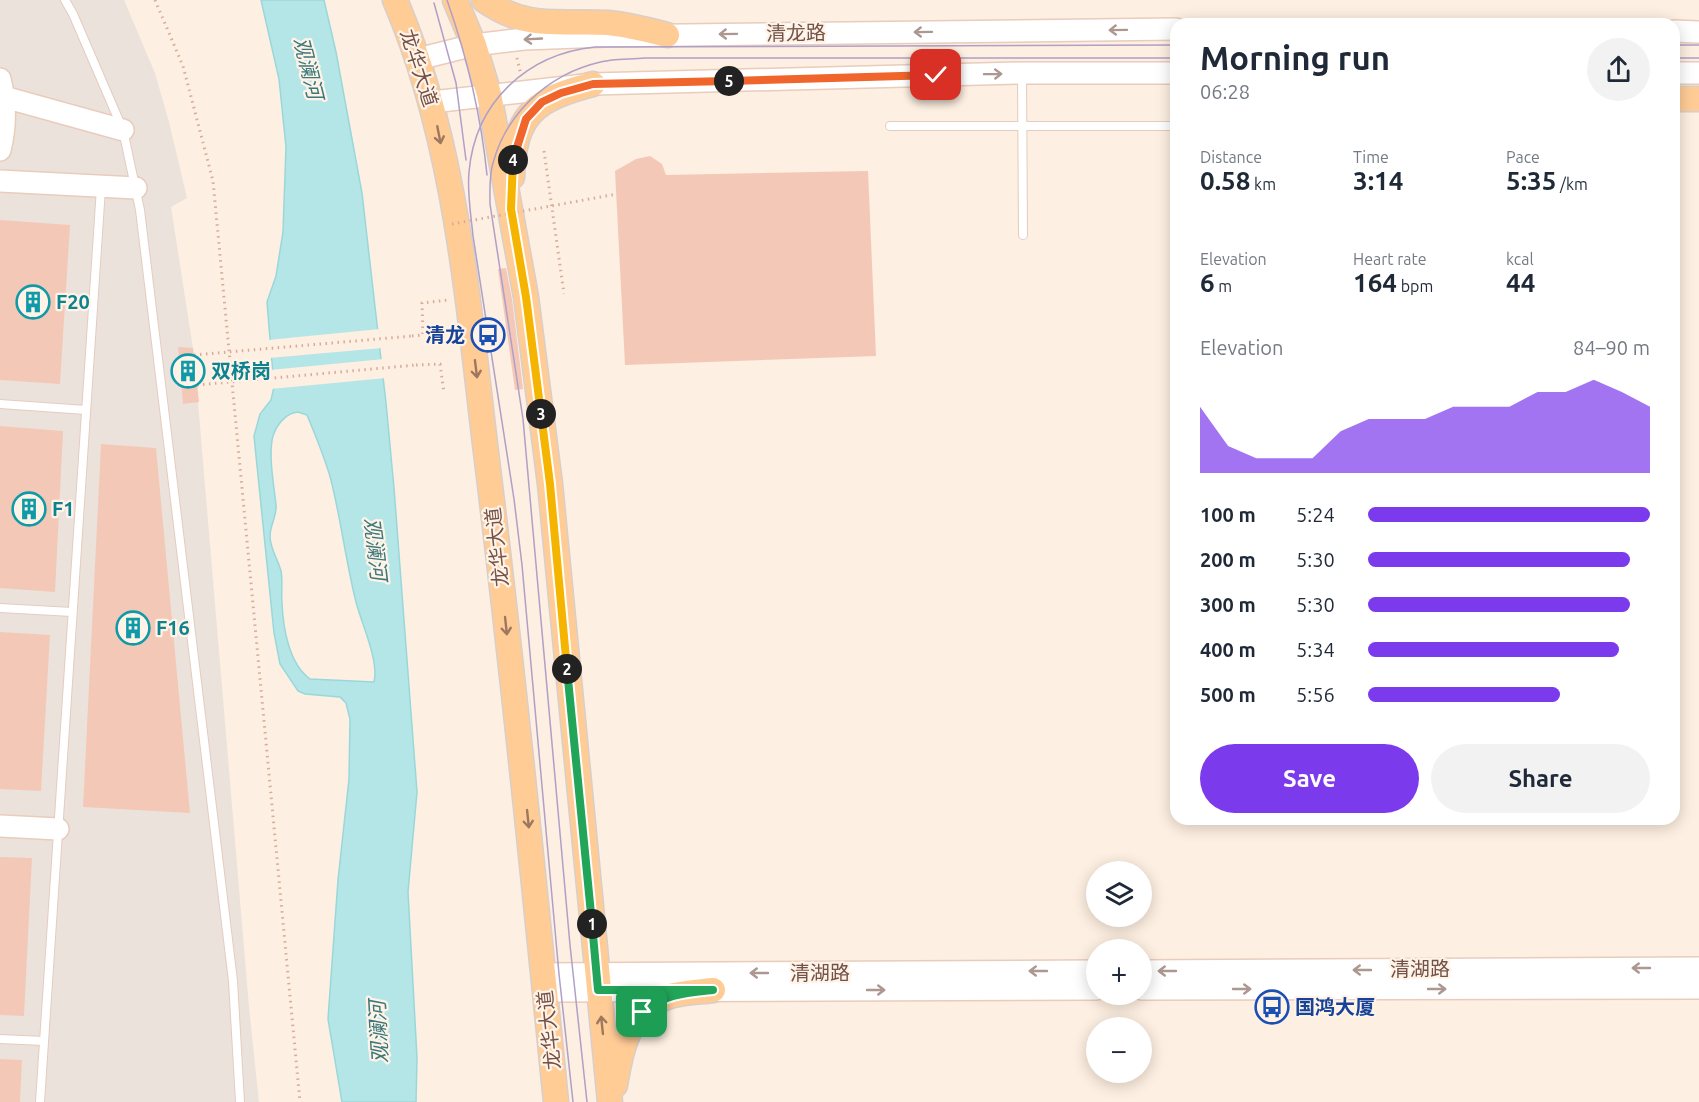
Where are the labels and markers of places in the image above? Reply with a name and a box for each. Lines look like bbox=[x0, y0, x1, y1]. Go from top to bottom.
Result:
pin bbox=[910, 49, 961, 100]
pin: 5 bbox=[714, 66, 744, 96]
pin: 4 bbox=[498, 145, 528, 175]
building icon: F20 bbox=[15, 284, 51, 320]
place label: F20 bbox=[56, 290, 90, 313]
bus stop icon: 清龙 bbox=[470, 317, 506, 353]
place label: 清龙 bbox=[425, 323, 465, 346]
building icon: 双桥岗 bbox=[170, 353, 206, 389]
place label: 双桥岗 bbox=[211, 359, 271, 382]
pin: 3 bbox=[526, 399, 556, 429]
building icon: F1 bbox=[11, 491, 47, 527]
place label: F1 bbox=[52, 497, 75, 520]
building icon: F16 bbox=[115, 610, 151, 646]
place label: F16 bbox=[156, 616, 190, 639]
pin: 2 bbox=[552, 654, 582, 684]
pin: 1 bbox=[577, 909, 607, 939]
pin bbox=[616, 986, 667, 1037]
bus stop icon: 国鸿大厦 bbox=[1254, 989, 1290, 1025]
place label: 国鸿大厦 bbox=[1295, 995, 1375, 1018]

